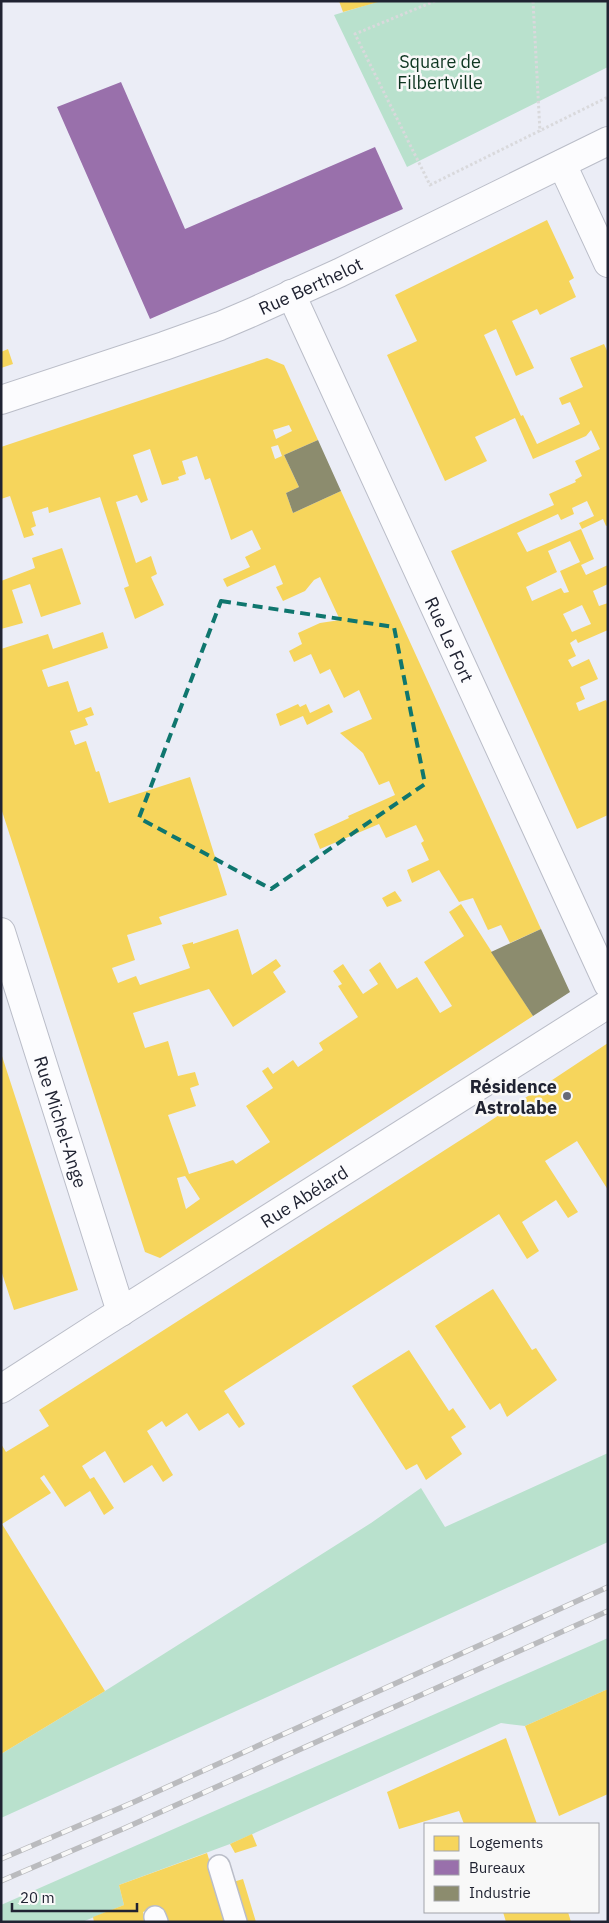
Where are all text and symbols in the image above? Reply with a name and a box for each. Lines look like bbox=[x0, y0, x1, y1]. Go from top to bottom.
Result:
park label: Square de Filbertville bbox=[397, 50, 483, 94]
street label: Rue Berthelot bbox=[255, 252, 366, 320]
street label: Rue Le Fort bbox=[420, 593, 479, 686]
street label: Rue Michel-Ange bbox=[29, 1053, 93, 1191]
place label: Résidence Astrolabe bbox=[470, 1075, 557, 1119]
marker: Résidence Astrolabe bbox=[561, 1090, 573, 1102]
street label: Rue Abélard bbox=[256, 1160, 352, 1232]
legend bbox=[424, 1823, 599, 1913]
text: Logements bbox=[469, 1833, 543, 1852]
text: Bureaux bbox=[469, 1858, 526, 1877]
scale bar bbox=[12, 1880, 138, 1912]
text: Industrie bbox=[469, 1883, 531, 1902]
text: 20 m bbox=[20, 1888, 55, 1907]

